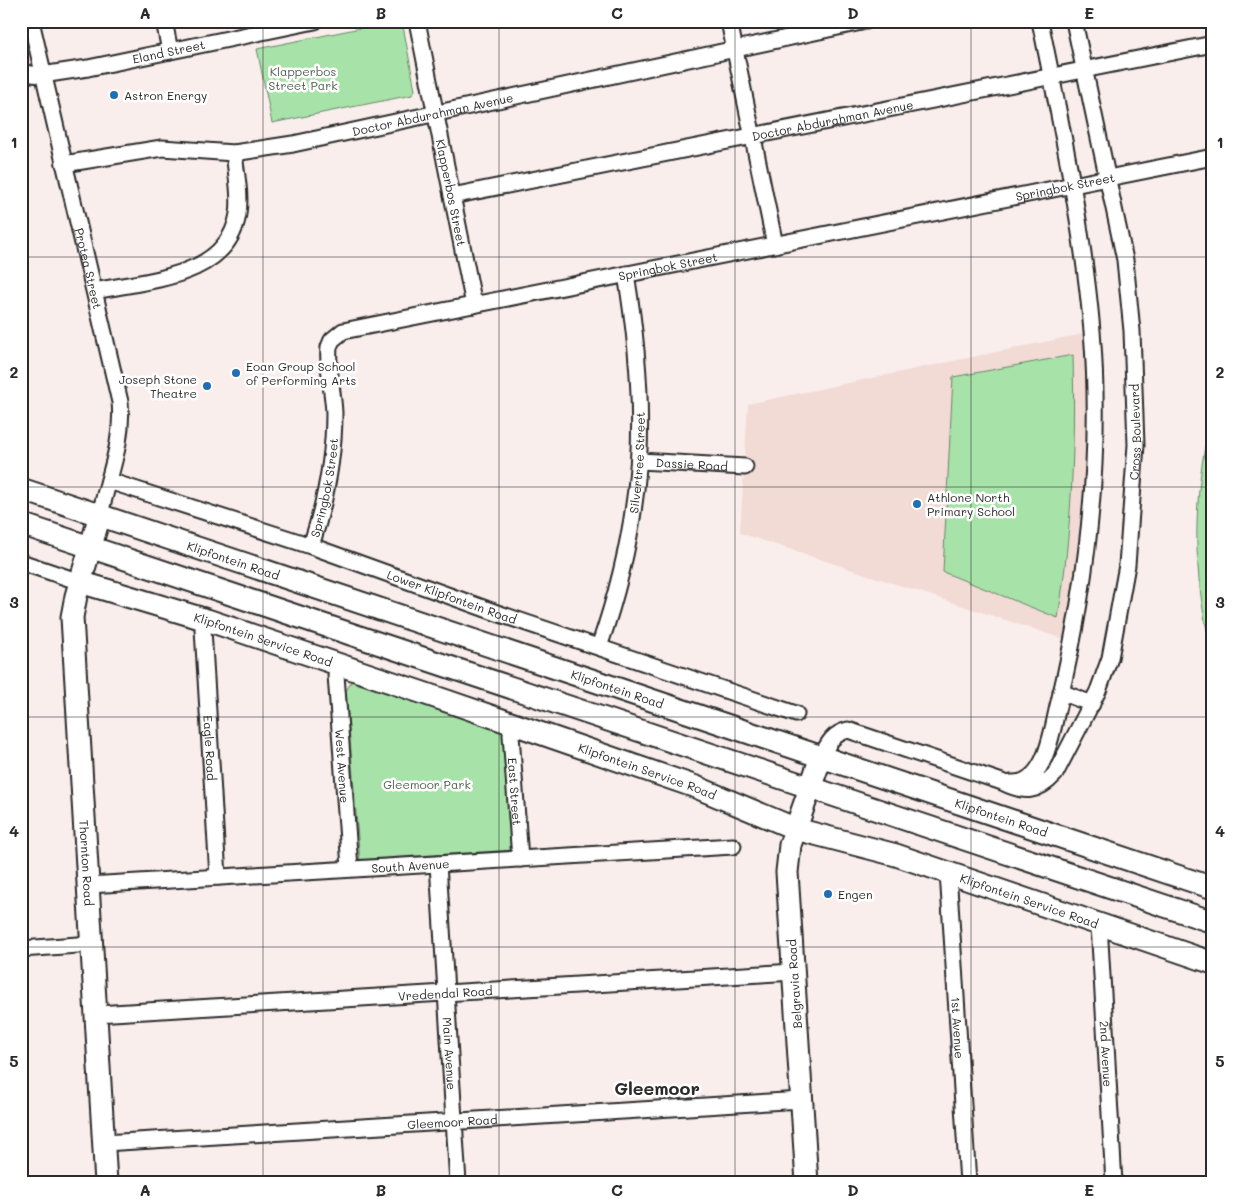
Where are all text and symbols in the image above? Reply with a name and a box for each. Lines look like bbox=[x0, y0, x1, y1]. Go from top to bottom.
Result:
text: A bbox=[139, 2, 151, 23]
text: B bbox=[376, 2, 386, 23]
text: C bbox=[611, 2, 623, 23]
text: D bbox=[847, 2, 859, 23]
text: E bbox=[1084, 2, 1094, 23]
street label: Eland Street bbox=[131, 36, 206, 67]
park label: Klapperbos Street Park bbox=[268, 63, 338, 93]
place label: Astron Energy bbox=[124, 87, 207, 103]
marker: Astron Energy bbox=[108, 89, 120, 101]
street label: Doctor Abdurahman Avenue bbox=[351, 89, 515, 139]
street label: Doctor Abdurahman Avenue bbox=[750, 96, 915, 144]
text: 1 bbox=[10, 131, 18, 152]
text: 1 bbox=[1216, 131, 1224, 152]
street label: Klapperbos Street bbox=[433, 138, 470, 247]
street label: Springbok Street bbox=[1014, 169, 1116, 204]
street label: Protea Street bbox=[72, 226, 106, 310]
street label: Springbok Street bbox=[617, 248, 719, 284]
place label: Eoan Group School of Performing Arts bbox=[246, 358, 357, 388]
text: 2 bbox=[10, 361, 19, 382]
text: 2 bbox=[1216, 361, 1225, 382]
marker: Eoan Group School of Performing Arts bbox=[230, 367, 242, 379]
place label: Joseph Stone Theatre bbox=[119, 371, 197, 401]
marker: Joseph Stone Theatre bbox=[201, 380, 213, 392]
street label: Cross Boulevard bbox=[1125, 383, 1144, 481]
street label: Silvertree Street bbox=[625, 412, 648, 514]
street label: Springbok Street bbox=[306, 438, 341, 539]
street label: Dassie Road bbox=[655, 454, 729, 474]
place label: Athlone North Primary School bbox=[927, 489, 1015, 519]
marker: Athlone North Primary School bbox=[911, 498, 923, 510]
street label: Klipfontein Road bbox=[185, 537, 282, 583]
street label: Lower Klipfontein Road bbox=[385, 566, 519, 627]
text: 3 bbox=[9, 591, 19, 612]
text: 3 bbox=[1215, 591, 1225, 612]
street label: Klipfontein Service Road bbox=[192, 609, 335, 670]
street label: Klipfontein Road bbox=[569, 666, 666, 712]
street label: Eagle Road bbox=[200, 715, 220, 782]
street label: West Avenue bbox=[332, 728, 353, 804]
street label: Klipfontein Service Road bbox=[576, 739, 719, 803]
street label: East Street bbox=[505, 757, 526, 826]
park label: Gleemoor Park bbox=[383, 776, 471, 792]
street label: Klipfontein Road bbox=[953, 794, 1050, 840]
street label: Thornton Road bbox=[76, 819, 97, 907]
text: 4 bbox=[9, 820, 19, 841]
text: 4 bbox=[1215, 820, 1225, 841]
street label: South Avenue bbox=[371, 855, 450, 876]
street label: Klipfontein Service Road bbox=[958, 869, 1101, 932]
place label: Engen bbox=[838, 886, 873, 902]
marker: Engen bbox=[822, 888, 834, 900]
street label: Belgravia Road bbox=[783, 938, 805, 1029]
street label: Vredendal Road bbox=[398, 982, 494, 1004]
street label: 1st Avenue bbox=[948, 996, 968, 1059]
street label: Main Avenue bbox=[440, 1017, 460, 1090]
street label: 2nd Avenue bbox=[1097, 1020, 1116, 1087]
text: 5 bbox=[9, 1050, 19, 1071]
text: 5 bbox=[1215, 1050, 1225, 1071]
district label: Gleemoor bbox=[614, 1076, 700, 1100]
street label: Gleemoor Road bbox=[407, 1111, 498, 1132]
text: A bbox=[139, 1179, 151, 1200]
text: B bbox=[376, 1179, 386, 1200]
text: C bbox=[611, 1179, 623, 1200]
text: D bbox=[847, 1179, 859, 1200]
text: E bbox=[1084, 1179, 1094, 1200]

